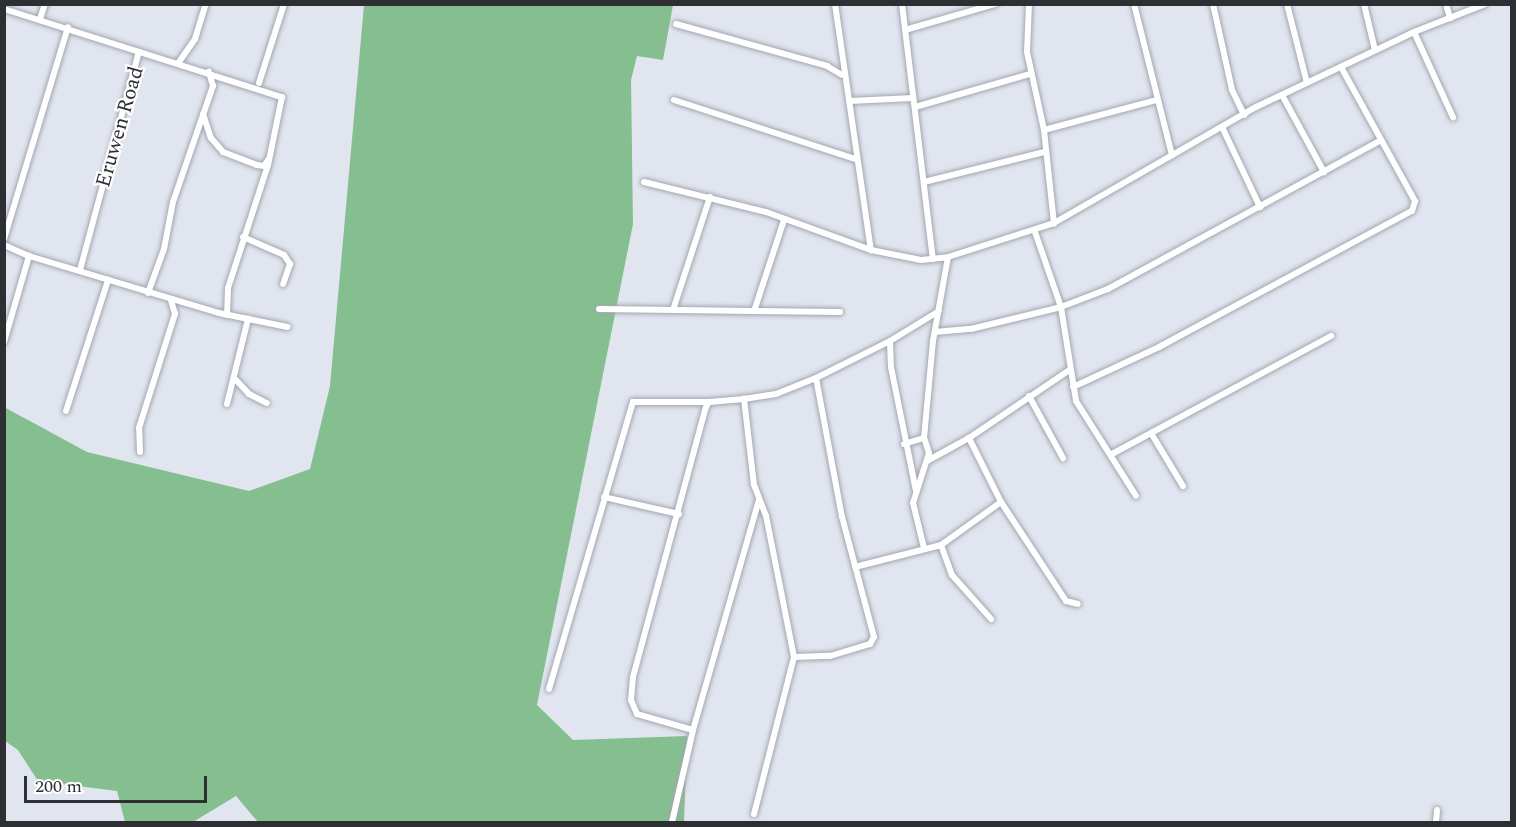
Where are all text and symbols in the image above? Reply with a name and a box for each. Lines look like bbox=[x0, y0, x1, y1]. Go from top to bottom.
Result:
street label: Eruwen Road bbox=[91, 64, 149, 190]
scale bar bbox=[27, 764, 210, 802]
text: 200 m bbox=[35, 773, 82, 800]

